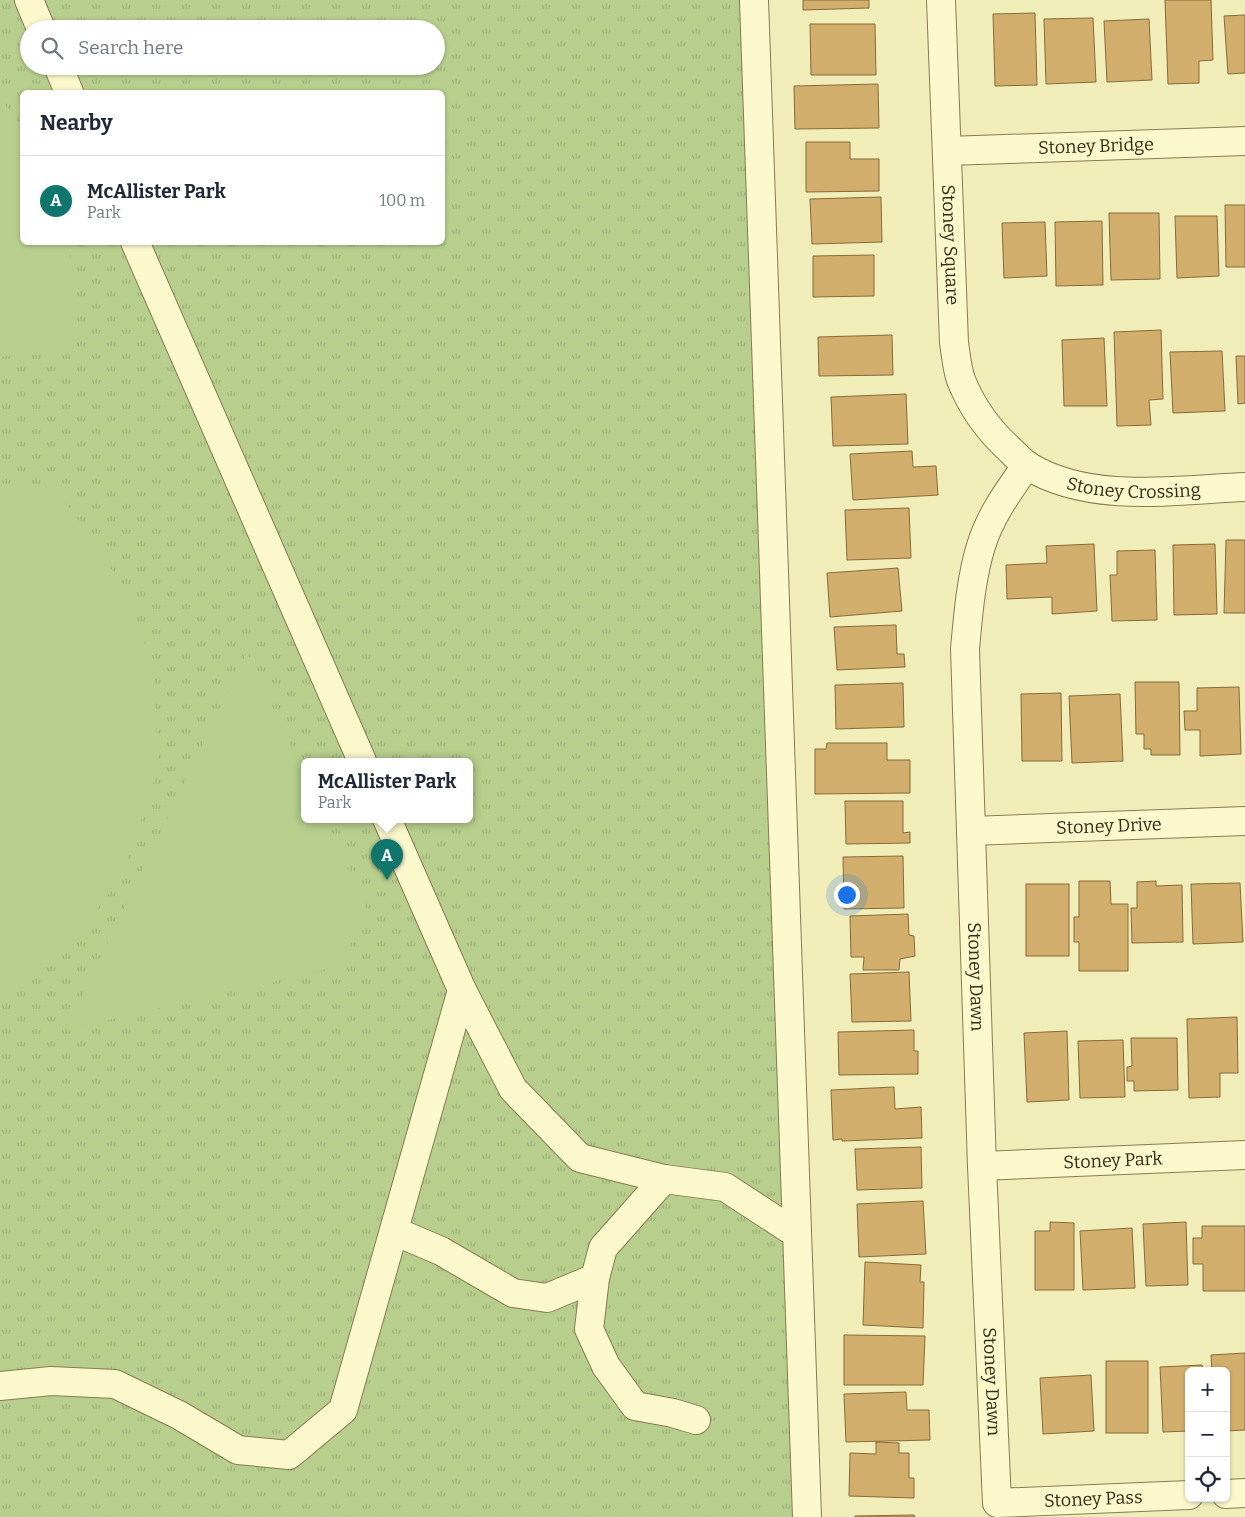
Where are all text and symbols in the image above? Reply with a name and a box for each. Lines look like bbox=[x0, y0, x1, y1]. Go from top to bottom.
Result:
search box bbox=[20, 20, 445, 75]
icon: search bbox=[38, 34, 66, 62]
text: Search here bbox=[78, 36, 183, 59]
text: Nearby bbox=[40, 110, 113, 136]
street label: Stoney Bridge bbox=[1038, 133, 1154, 159]
text: McAllister Park bbox=[87, 180, 226, 203]
street label: Stoney Square bbox=[937, 184, 964, 306]
text: A bbox=[50, 191, 62, 210]
text: 100 m bbox=[380, 191, 425, 210]
text: Park bbox=[87, 203, 121, 222]
street label: Stoney Crossing bbox=[1064, 472, 1201, 503]
popup bbox=[301, 758, 473, 823]
text: McAllister Park bbox=[318, 770, 456, 793]
text: Park bbox=[318, 793, 351, 812]
street label: Stoney Drive bbox=[1056, 813, 1162, 839]
pin: A bbox=[371, 839, 403, 880]
your location bbox=[834, 882, 860, 908]
street label: Stoney Dawn bbox=[963, 922, 989, 1032]
street label: Stoney Park bbox=[1063, 1147, 1164, 1174]
street label: Stoney Dawn bbox=[978, 1327, 1005, 1437]
map controls bbox=[1185, 1367, 1230, 1502]
button: + bbox=[1185, 1367, 1230, 1412]
button: − bbox=[1185, 1412, 1230, 1457]
button: locate bbox=[1185, 1457, 1230, 1502]
street label: Stoney Pass bbox=[1044, 1486, 1143, 1512]

